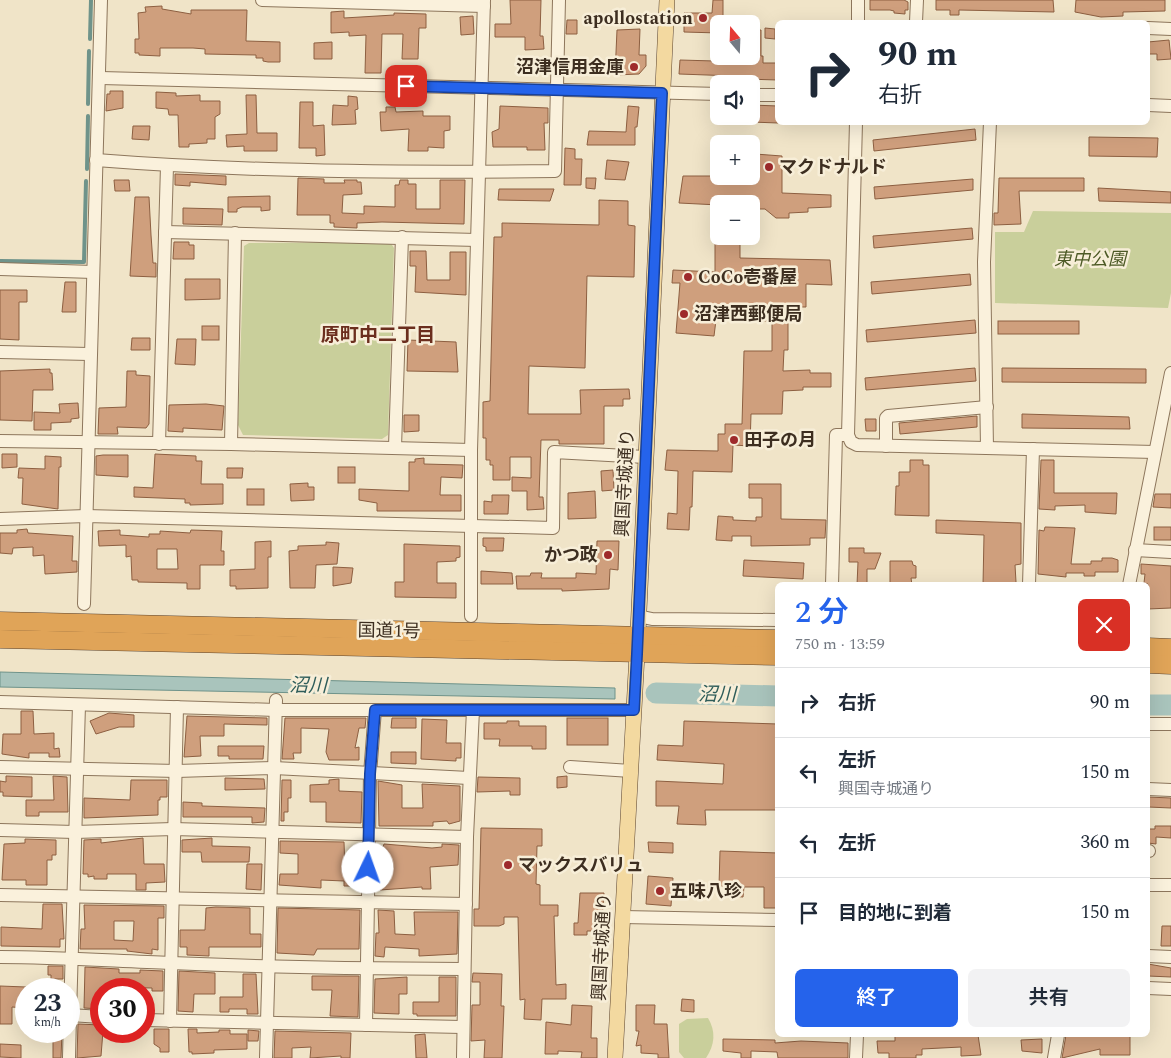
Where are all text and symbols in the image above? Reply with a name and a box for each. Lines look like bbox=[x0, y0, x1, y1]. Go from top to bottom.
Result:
place label: apollostation bbox=[584, 5, 693, 32]
marker: apollostation bbox=[697, 12, 709, 24]
north arrow bbox=[710, 15, 760, 65]
map controls bbox=[710, 15, 760, 245]
text: 90 m bbox=[878, 28, 958, 81]
icon: right bbox=[795, 40, 860, 105]
place label: 沼津信用金庫 bbox=[516, 54, 624, 81]
marker: 沼津信用金庫 bbox=[628, 61, 640, 73]
pin bbox=[385, 65, 427, 107]
icon: arrive bbox=[392, 72, 420, 100]
button: sound bbox=[710, 75, 760, 125]
text: 右折 bbox=[878, 79, 922, 112]
button: + bbox=[710, 135, 760, 185]
place label: マクドナルド bbox=[779, 154, 887, 181]
marker: マクドナルド bbox=[763, 161, 775, 173]
button: − bbox=[710, 195, 760, 245]
park label: 東中公園 bbox=[1054, 246, 1129, 273]
place label: CoCo壱番屋 bbox=[698, 264, 797, 291]
marker: CoCo壱番屋 bbox=[682, 271, 694, 283]
place label: 沼津西郵便局 bbox=[694, 301, 802, 328]
marker: 沼津西郵便局 bbox=[678, 308, 690, 320]
district label: 原町中二丁目 bbox=[321, 321, 435, 350]
place label: 田子の月 bbox=[744, 427, 816, 454]
street label: 興国寺城通り bbox=[609, 428, 641, 538]
marker: 田子の月 bbox=[728, 434, 740, 446]
place label: かつ政 bbox=[544, 542, 598, 569]
marker: かつ政 bbox=[602, 549, 614, 561]
text: 2 分 bbox=[795, 590, 849, 636]
button: close bbox=[1078, 599, 1130, 651]
street label: 国道1号 bbox=[357, 617, 421, 645]
text: 750 m · 13:59 bbox=[795, 632, 885, 656]
water label: 沼川 bbox=[289, 671, 329, 701]
water label: 沼川 bbox=[698, 680, 738, 710]
text: 90 m bbox=[1090, 688, 1130, 717]
icon: right bbox=[795, 689, 823, 717]
text: 右折 bbox=[838, 689, 876, 718]
text: 左折 bbox=[838, 746, 876, 775]
text: 150 m bbox=[1080, 758, 1130, 787]
icon: left bbox=[795, 759, 823, 787]
text: 興国寺城通り bbox=[838, 777, 934, 801]
text: 360 m bbox=[1080, 828, 1130, 857]
icon: left bbox=[795, 829, 823, 857]
text: 左折 bbox=[838, 829, 876, 858]
position arrow bbox=[341, 841, 393, 893]
place label: マックスバリュ bbox=[518, 852, 643, 879]
marker: マックスバリュ bbox=[502, 859, 514, 871]
place label: 五味八珍 bbox=[670, 878, 742, 905]
marker: 五味八珍 bbox=[654, 885, 666, 897]
street label: 興国寺城通り bbox=[586, 892, 618, 1002]
text: 150 m bbox=[1080, 898, 1130, 927]
icon: arrive bbox=[795, 899, 823, 927]
text: 目的地に到着 bbox=[838, 899, 952, 928]
button: 終了 bbox=[795, 969, 958, 1027]
button: 共有 bbox=[968, 969, 1130, 1027]
speed limit sign: 30 bbox=[90, 978, 155, 1043]
text: 23 bbox=[33, 985, 62, 1023]
text: km/h bbox=[34, 1013, 61, 1032]

